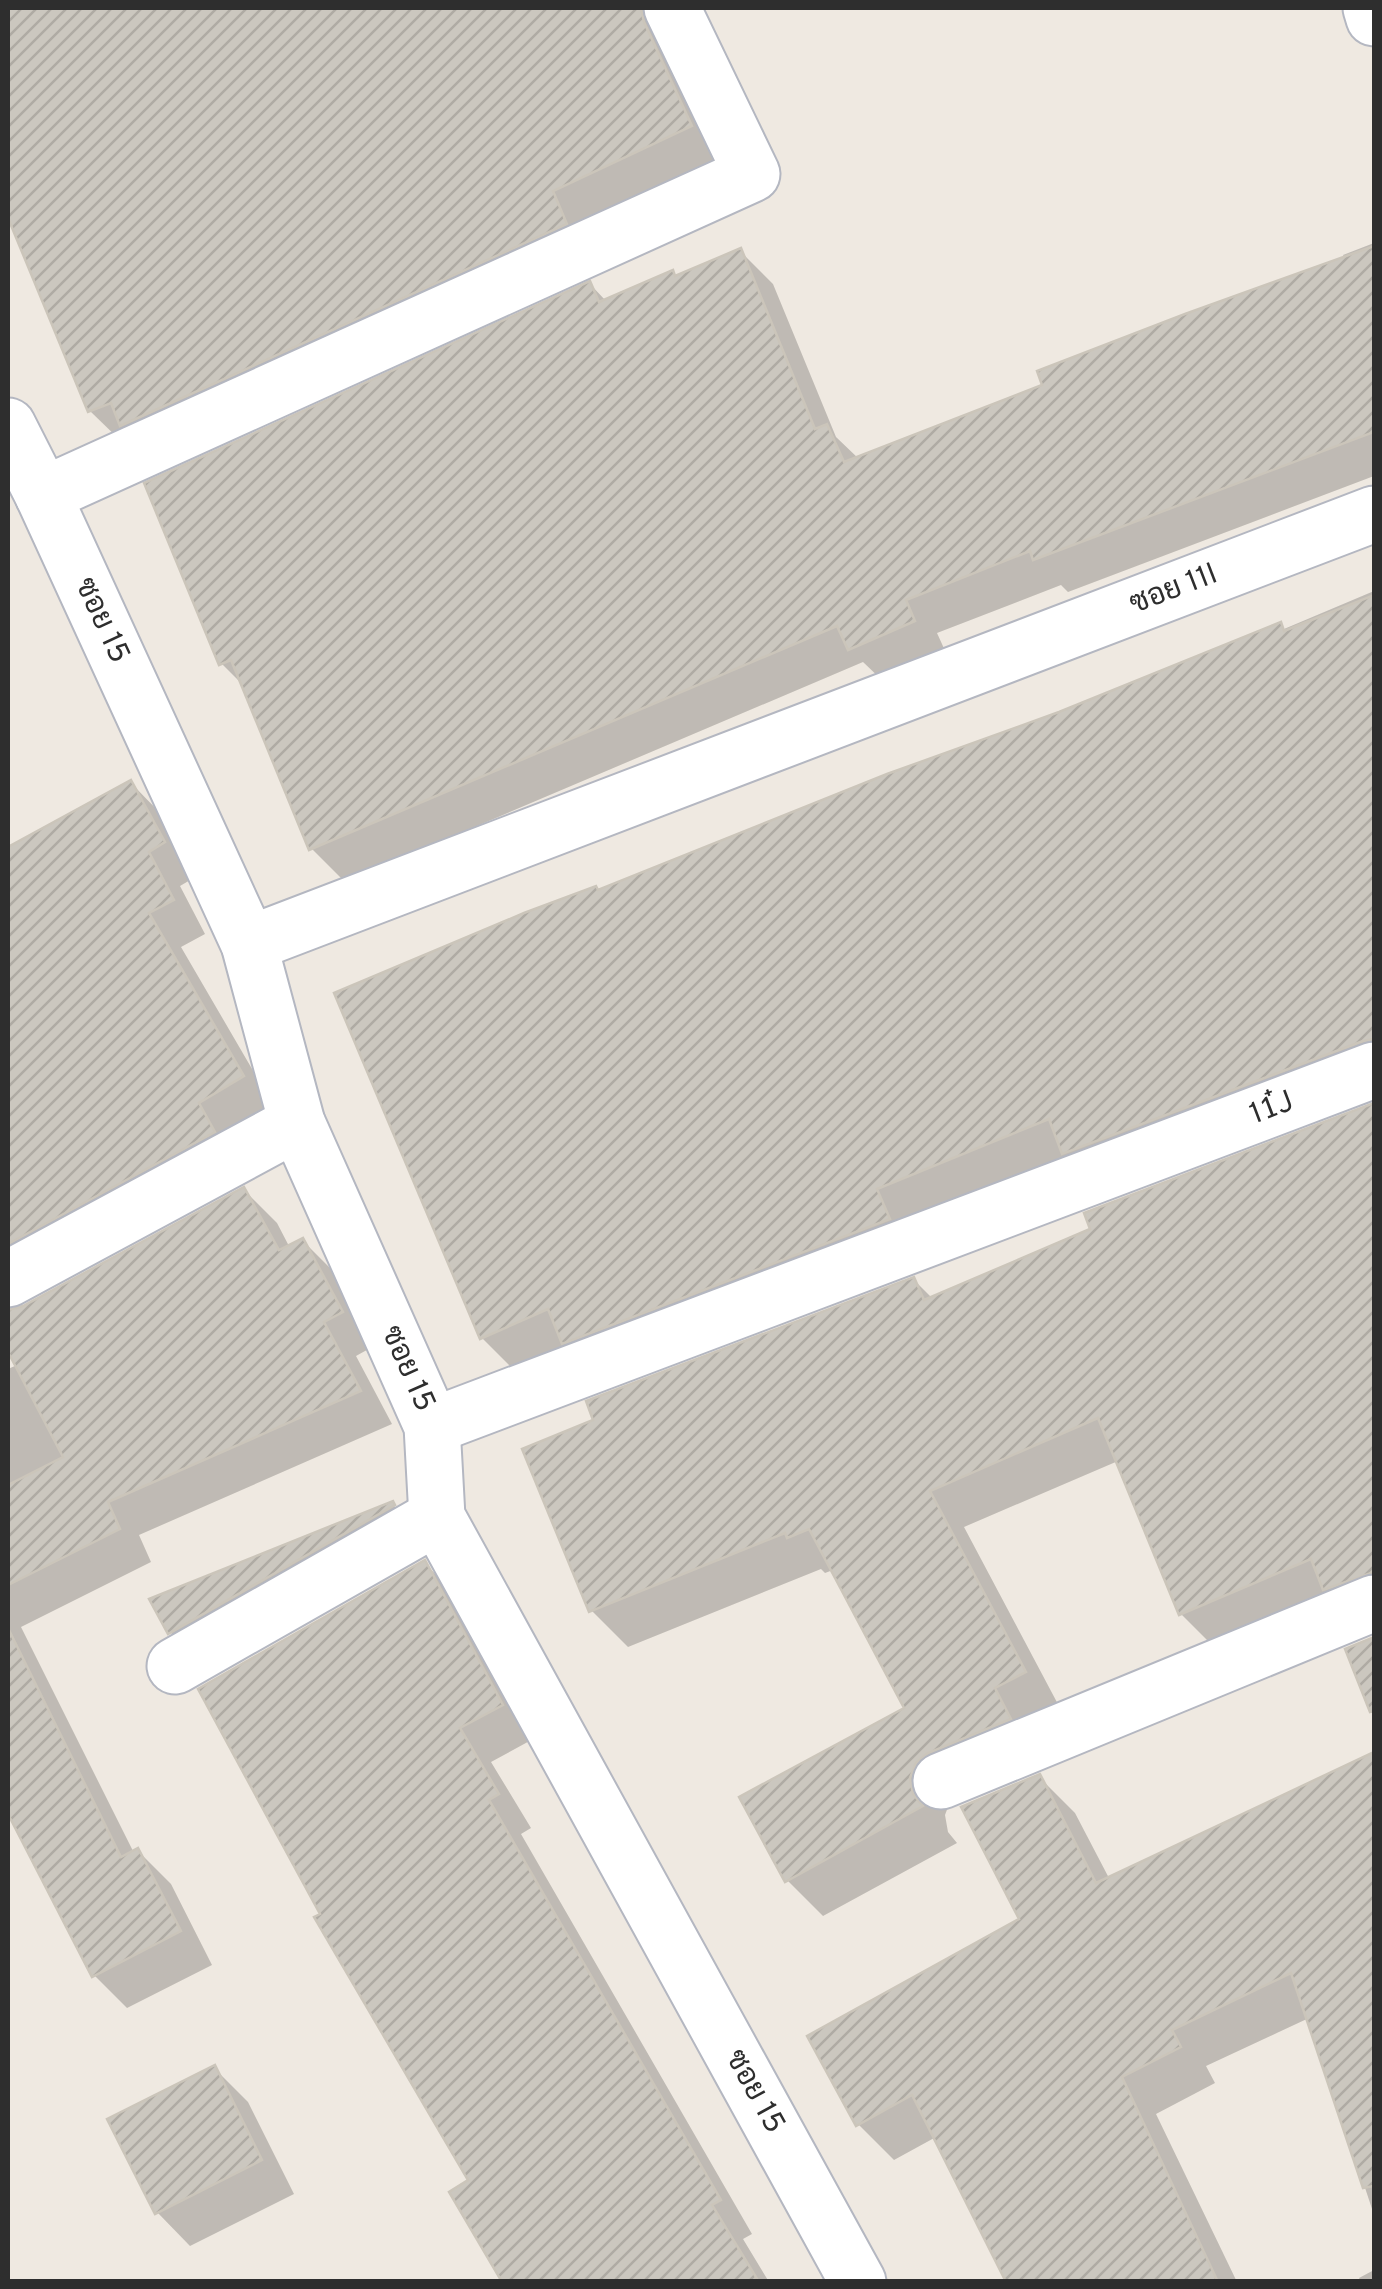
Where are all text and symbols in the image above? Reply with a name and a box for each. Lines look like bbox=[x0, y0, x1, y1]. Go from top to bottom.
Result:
street label: ซอย 11I bbox=[1125, 556, 1223, 624]
street label: ซอย 15 bbox=[65, 572, 137, 670]
street label: 11๋J bbox=[1245, 1083, 1299, 1134]
street label: ซอย 15 bbox=[372, 1320, 442, 1418]
street label: ซอย 15 bbox=[716, 2044, 792, 2140]

